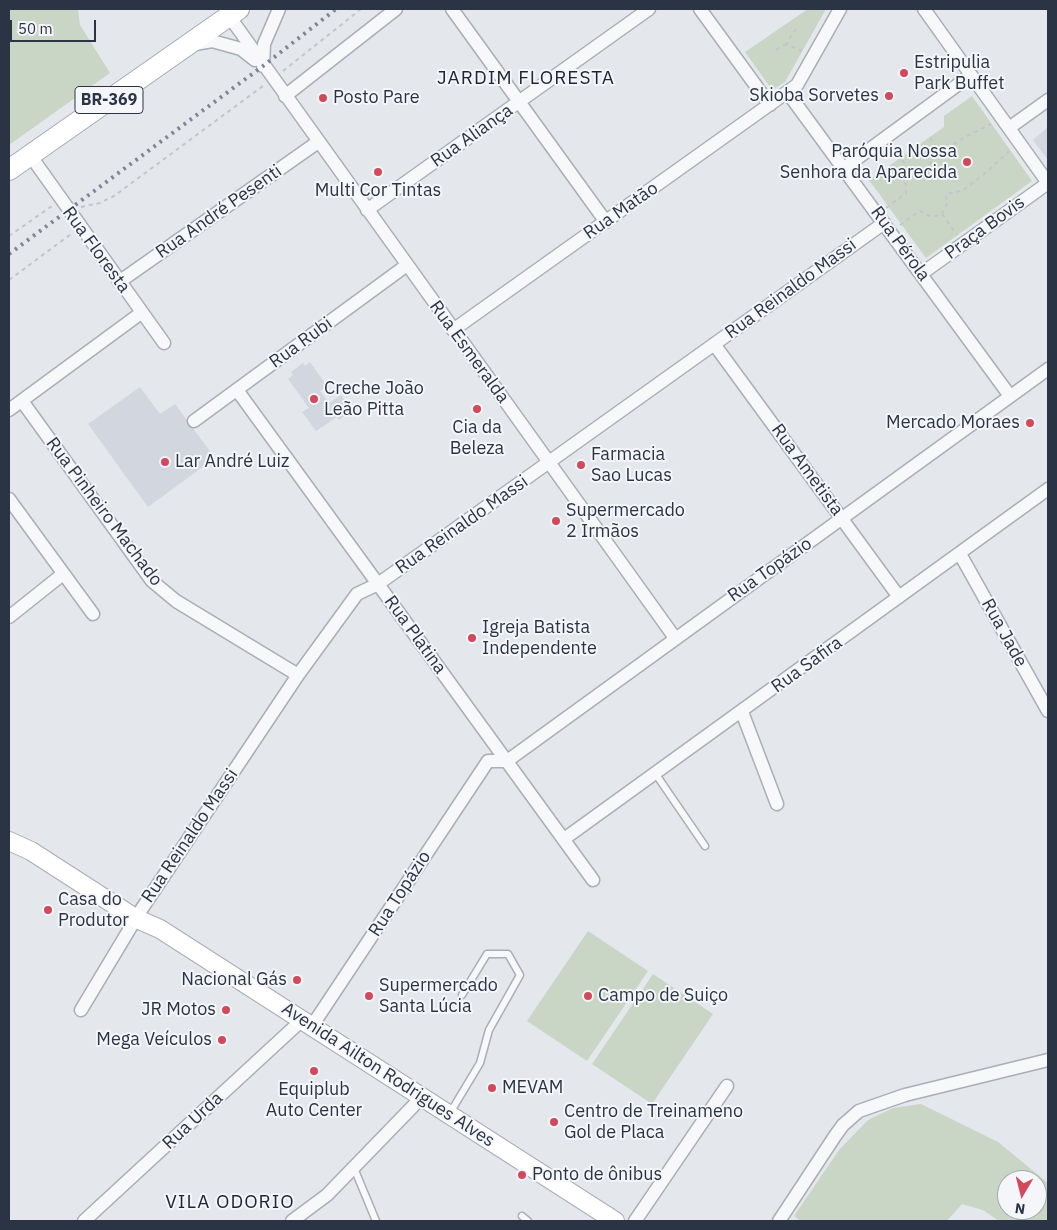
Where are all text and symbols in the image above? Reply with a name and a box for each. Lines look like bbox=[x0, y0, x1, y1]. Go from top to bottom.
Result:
scale bar bbox=[12, 10, 99, 42]
text: 50 m bbox=[18, 19, 53, 38]
place label: Estripulia Park Buffet bbox=[914, 52, 1004, 94]
marker: Estripulia Park Buffet bbox=[898, 67, 910, 79]
district label: JARDIM FLORESTA bbox=[435, 68, 617, 90]
place label: Skioba Sorvetes bbox=[749, 85, 879, 107]
road number: BR-369 bbox=[75, 86, 143, 114]
place label: Posto Pare bbox=[333, 87, 420, 109]
marker: Skioba Sorvetes bbox=[883, 90, 895, 102]
marker: Posto Pare bbox=[317, 92, 329, 104]
street label: Rua Aliança bbox=[427, 100, 517, 172]
place label: Paróquia Nossa Senhora da Aparecida bbox=[780, 141, 957, 183]
marker: Paróquia Nossa Senhora da Aparecida bbox=[961, 156, 973, 168]
street label: Rua André Pesenti bbox=[152, 161, 286, 263]
marker: Multi Cor Tintas bbox=[372, 166, 384, 178]
street label: Rua Matão bbox=[580, 178, 662, 244]
place label: Multi Cor Tintas bbox=[315, 180, 441, 202]
street label: Praça Bovis bbox=[941, 192, 1029, 264]
street label: Rua Pérola bbox=[866, 202, 934, 286]
street label: Rua Floresta bbox=[57, 203, 135, 297]
street label: Rua Reinaldo Massi bbox=[721, 234, 861, 344]
street label: Rua Esmeralda bbox=[425, 296, 513, 408]
street label: Rua Rubi bbox=[265, 313, 337, 373]
place label: Creche João Leão Pitta bbox=[324, 378, 424, 420]
marker: Creche João Leão Pitta bbox=[308, 393, 320, 405]
marker: Cia da Beleza bbox=[471, 403, 483, 415]
place label: Mercado Moraes bbox=[886, 412, 1020, 434]
place label: Cia da Beleza bbox=[450, 417, 504, 459]
marker: Mercado Moraes bbox=[1024, 417, 1036, 429]
street label: Rua Ametista bbox=[766, 420, 848, 520]
street label: Rua Pinheiro Machado bbox=[41, 433, 167, 591]
place label: Farmacia Sao Lucas bbox=[591, 444, 672, 486]
place label: Lar André Luiz bbox=[175, 451, 289, 473]
marker: Lar André Luiz bbox=[159, 456, 171, 468]
marker: Farmacia Sao Lucas bbox=[575, 459, 587, 471]
street label: Rua Reinaldo Massi bbox=[392, 471, 532, 579]
place label: Supermercado 2 Irmãos bbox=[566, 500, 685, 542]
marker: Supermercado 2 Irmãos bbox=[550, 515, 562, 527]
street label: Rua Topázio bbox=[724, 533, 816, 607]
street label: Rua Platina bbox=[379, 592, 451, 678]
street label: Rua Jade bbox=[976, 595, 1032, 671]
place label: Igreja Batista Independente bbox=[482, 617, 597, 660]
marker: Igreja Batista Independente bbox=[466, 632, 478, 644]
street label: Rua Safira bbox=[767, 632, 847, 698]
street label: Rua Reinaldo Massi bbox=[137, 765, 243, 907]
street label: Rua Topázio bbox=[364, 847, 436, 941]
place label: Casa do Produtor bbox=[58, 889, 129, 932]
marker: Casa do Produtor bbox=[42, 904, 54, 916]
place label: Nacional Gás bbox=[181, 969, 287, 991]
marker: Nacional Gás bbox=[291, 974, 303, 986]
place label: Supermercado Santa Lúcia bbox=[379, 975, 498, 1018]
place label: Campo de Suiço bbox=[598, 985, 728, 1007]
marker: Supermercado Santa Lúcia bbox=[363, 990, 375, 1002]
marker: Campo de Suiço bbox=[582, 990, 594, 1002]
street label: Avenida Ailton Rodrigues Alves bbox=[278, 998, 498, 1152]
place label: JR Motos bbox=[141, 999, 216, 1021]
marker: JR Motos bbox=[220, 1004, 232, 1016]
place label: Mega Veículos bbox=[96, 1029, 212, 1051]
marker: Mega Veículos bbox=[216, 1034, 228, 1046]
marker: Equiplub Auto Center bbox=[308, 1065, 320, 1077]
place label: MEVAM bbox=[502, 1077, 563, 1099]
place label: Equiplub Auto Center bbox=[266, 1079, 362, 1122]
marker: MEVAM bbox=[486, 1082, 498, 1094]
street label: Rua Urda bbox=[158, 1088, 228, 1154]
place label: Centro de Treinameno Gol de Placa bbox=[564, 1101, 743, 1144]
marker: Centro de Treinameno Gol de Placa bbox=[548, 1116, 560, 1128]
place label: Ponto de ônibus bbox=[532, 1164, 662, 1186]
marker: Ponto de ônibus bbox=[516, 1169, 528, 1181]
north arrow bbox=[997, 1170, 1047, 1220]
district label: VILA ODORIO bbox=[164, 1192, 296, 1214]
text: N bbox=[1014, 1199, 1026, 1218]

